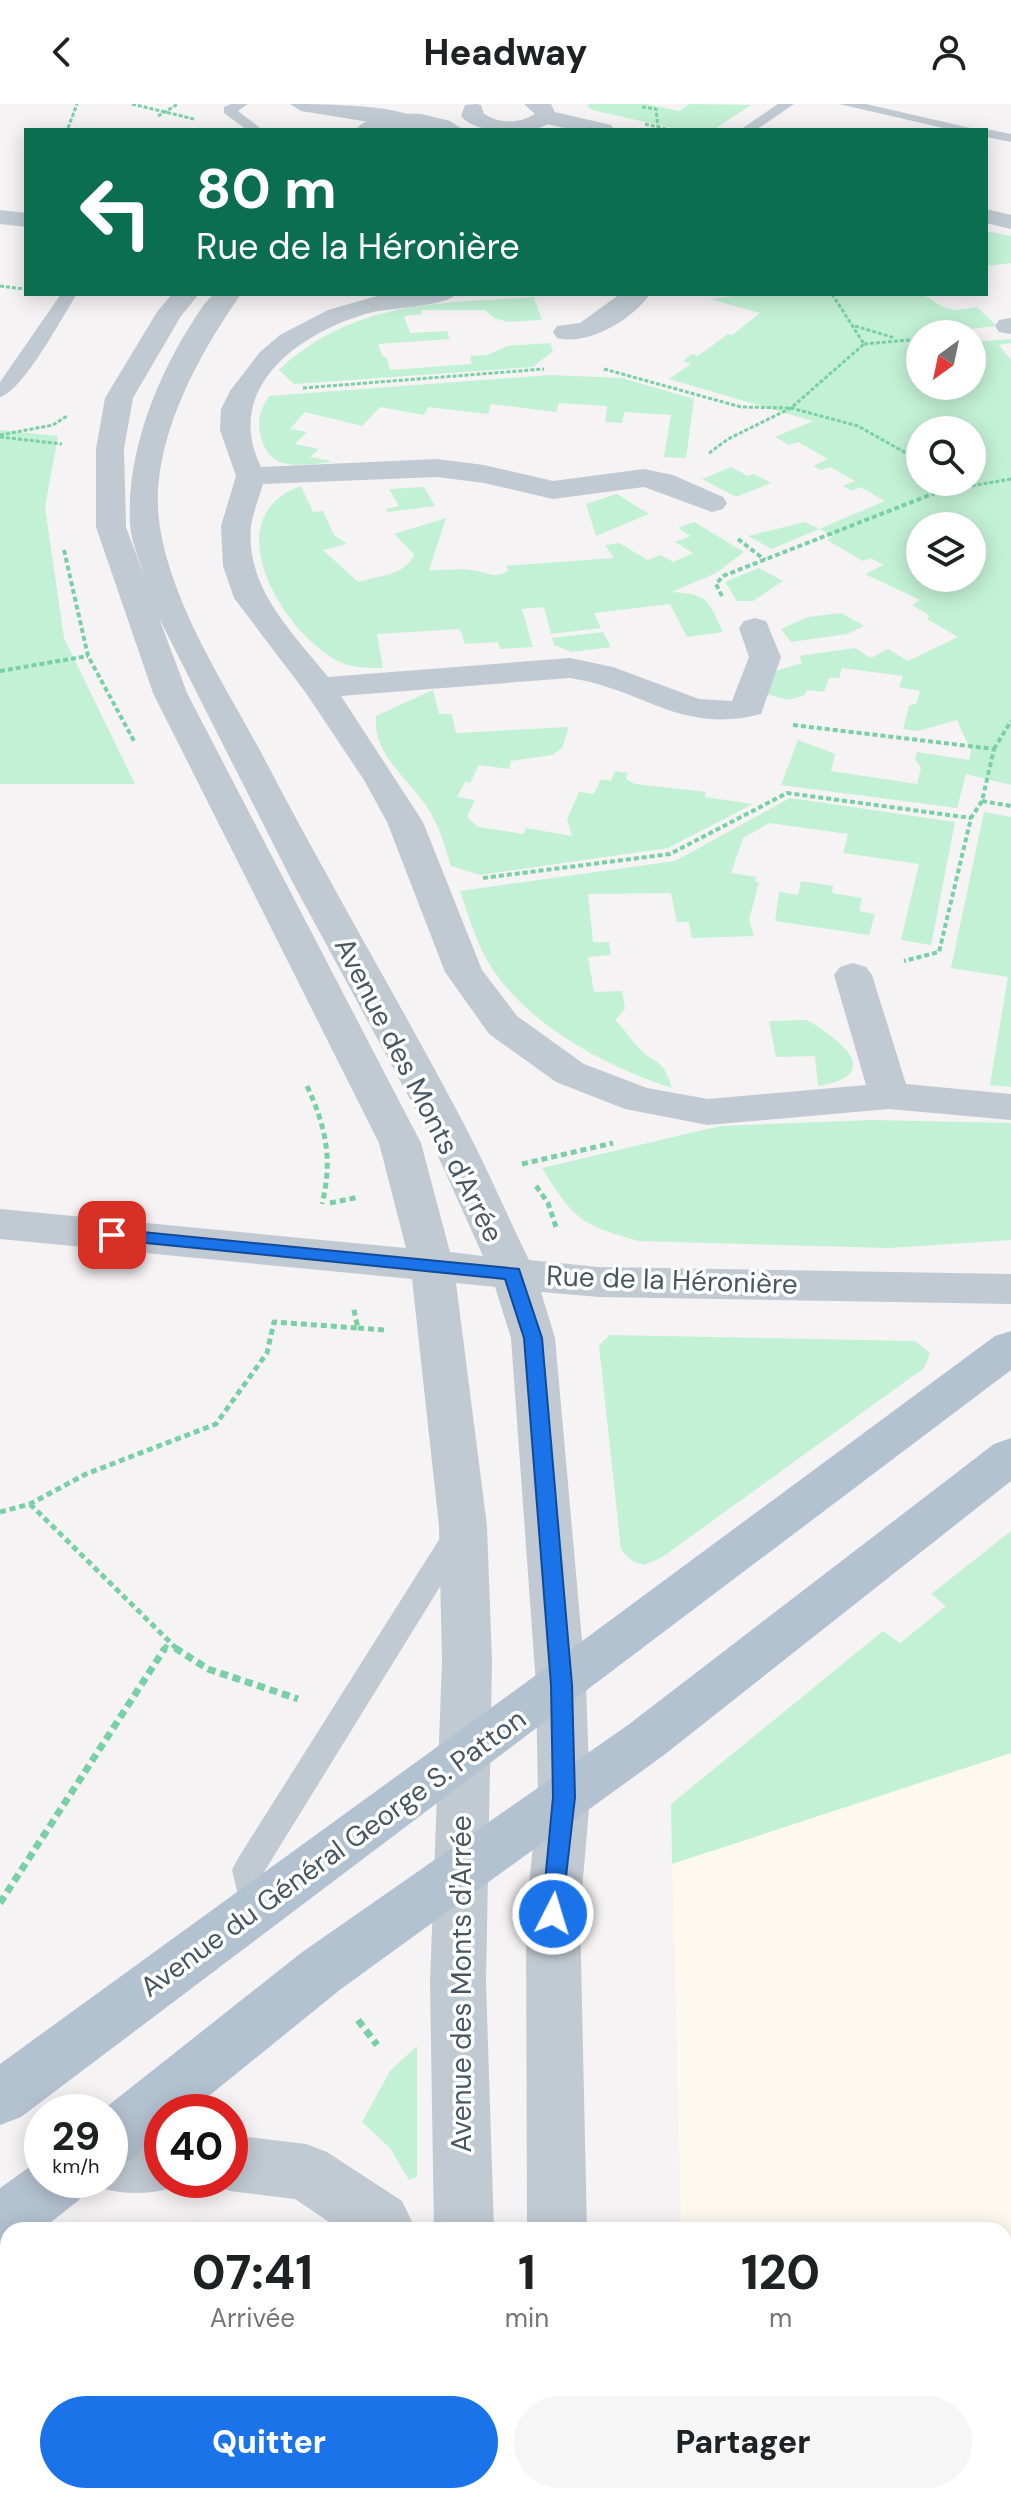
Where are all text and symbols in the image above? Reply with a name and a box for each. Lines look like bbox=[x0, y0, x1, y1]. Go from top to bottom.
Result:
text: Headway bbox=[424, 29, 587, 76]
icon: back bbox=[40, 30, 84, 74]
icon: person bbox=[927, 30, 971, 74]
text: 80 m bbox=[196, 152, 337, 225]
icon: left bbox=[64, 160, 168, 264]
text: Rue de la Héronière bbox=[196, 223, 520, 270]
north arrow bbox=[906, 320, 986, 400]
map controls bbox=[906, 320, 986, 592]
button: search bbox=[906, 416, 986, 496]
button: layers bbox=[906, 512, 986, 592]
street label: Avenue des Monts d'Arrée bbox=[326, 931, 512, 1249]
pin bbox=[78, 1201, 146, 1269]
icon: arrive bbox=[90, 1213, 134, 1257]
street label: Rue de la Héronière bbox=[546, 1257, 798, 1303]
street label: Avenue du Général George S. Patton bbox=[133, 1700, 533, 2006]
street label: Avenue des Monts d'Arrée bbox=[443, 1815, 480, 2153]
position arrow bbox=[511, 1872, 595, 1956]
speed limit sign: 40 bbox=[144, 2094, 248, 2198]
text: 29 bbox=[52, 2110, 100, 2162]
text: km/h bbox=[52, 2153, 100, 2179]
text: 07:41 bbox=[192, 2241, 313, 2304]
text: 1 bbox=[518, 2241, 536, 2304]
text: 120 bbox=[741, 2241, 820, 2304]
text: Arrivée bbox=[210, 2301, 295, 2335]
text: min bbox=[505, 2301, 549, 2335]
text: m bbox=[769, 2301, 792, 2335]
button: Quitter bbox=[40, 2396, 498, 2488]
button: Partager bbox=[514, 2396, 972, 2488]

